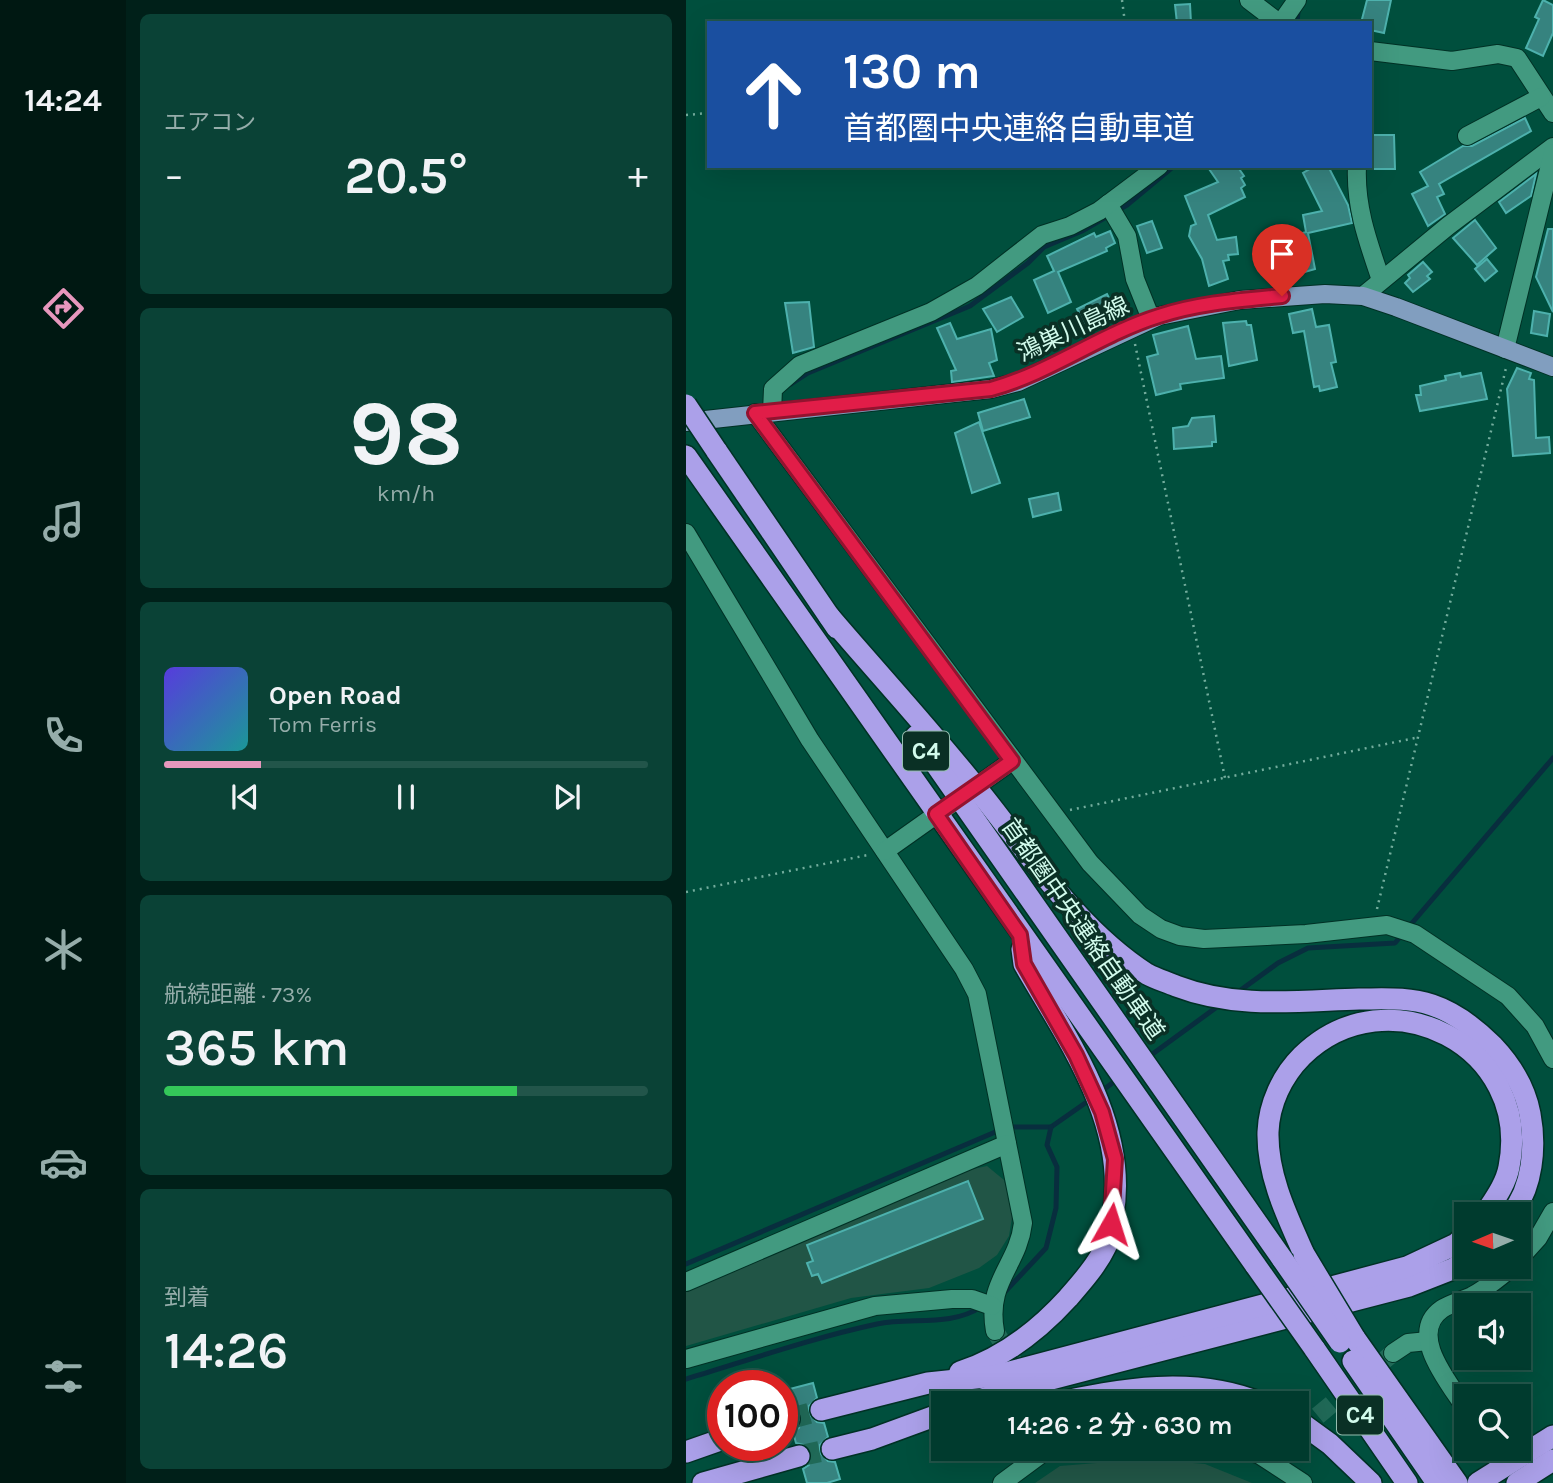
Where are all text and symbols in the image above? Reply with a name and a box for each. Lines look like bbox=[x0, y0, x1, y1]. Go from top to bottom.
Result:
text: 130 m bbox=[843, 43, 981, 100]
icon: ahead bbox=[728, 49, 819, 140]
text: 14:24 bbox=[24, 82, 102, 119]
text: エアコン bbox=[164, 109, 256, 136]
text: 首都圏中央連絡自動車道 bbox=[843, 110, 1195, 147]
text: 20.5° bbox=[344, 145, 468, 206]
text: − bbox=[164, 153, 184, 198]
text: + bbox=[628, 153, 648, 198]
pin bbox=[1252, 224, 1312, 296]
icon: arrive bbox=[1263, 235, 1301, 273]
icon: directions bbox=[39, 284, 88, 333]
street label: 鴻巣川島線 bbox=[1013, 291, 1133, 367]
text: 98 bbox=[349, 381, 463, 487]
text: km/h bbox=[377, 480, 435, 507]
icon: music bbox=[39, 497, 88, 546]
text: Open Road bbox=[269, 680, 402, 711]
icon: phone bbox=[39, 711, 88, 760]
text: Tom Ferris bbox=[269, 711, 377, 738]
road number: C4 bbox=[903, 732, 949, 771]
icon: previous bbox=[226, 778, 264, 816]
icon: pause bbox=[387, 778, 425, 816]
icon: next bbox=[548, 778, 586, 816]
street label: 首都圏中央連絡自動車道 bbox=[996, 813, 1170, 1045]
icon: climate bbox=[39, 925, 88, 974]
text: 航続距離 · 73% bbox=[164, 981, 312, 1008]
text: 365 km bbox=[164, 1017, 349, 1078]
icon: car bbox=[39, 1138, 88, 1187]
position arrow bbox=[1074, 1187, 1148, 1261]
north arrow bbox=[1454, 1202, 1531, 1279]
map controls bbox=[1454, 1202, 1531, 1461]
text: 到着 bbox=[164, 1284, 210, 1311]
button: sound bbox=[1454, 1293, 1531, 1370]
text: 14:26 bbox=[164, 1320, 288, 1381]
icon: filters bbox=[39, 1352, 88, 1401]
speed limit sign: 100 bbox=[707, 1370, 798, 1461]
button: search bbox=[1454, 1384, 1531, 1461]
road number: C4 bbox=[1337, 1396, 1383, 1434]
text: 14:26 · 2 分 · 630 m bbox=[1007, 1410, 1233, 1441]

